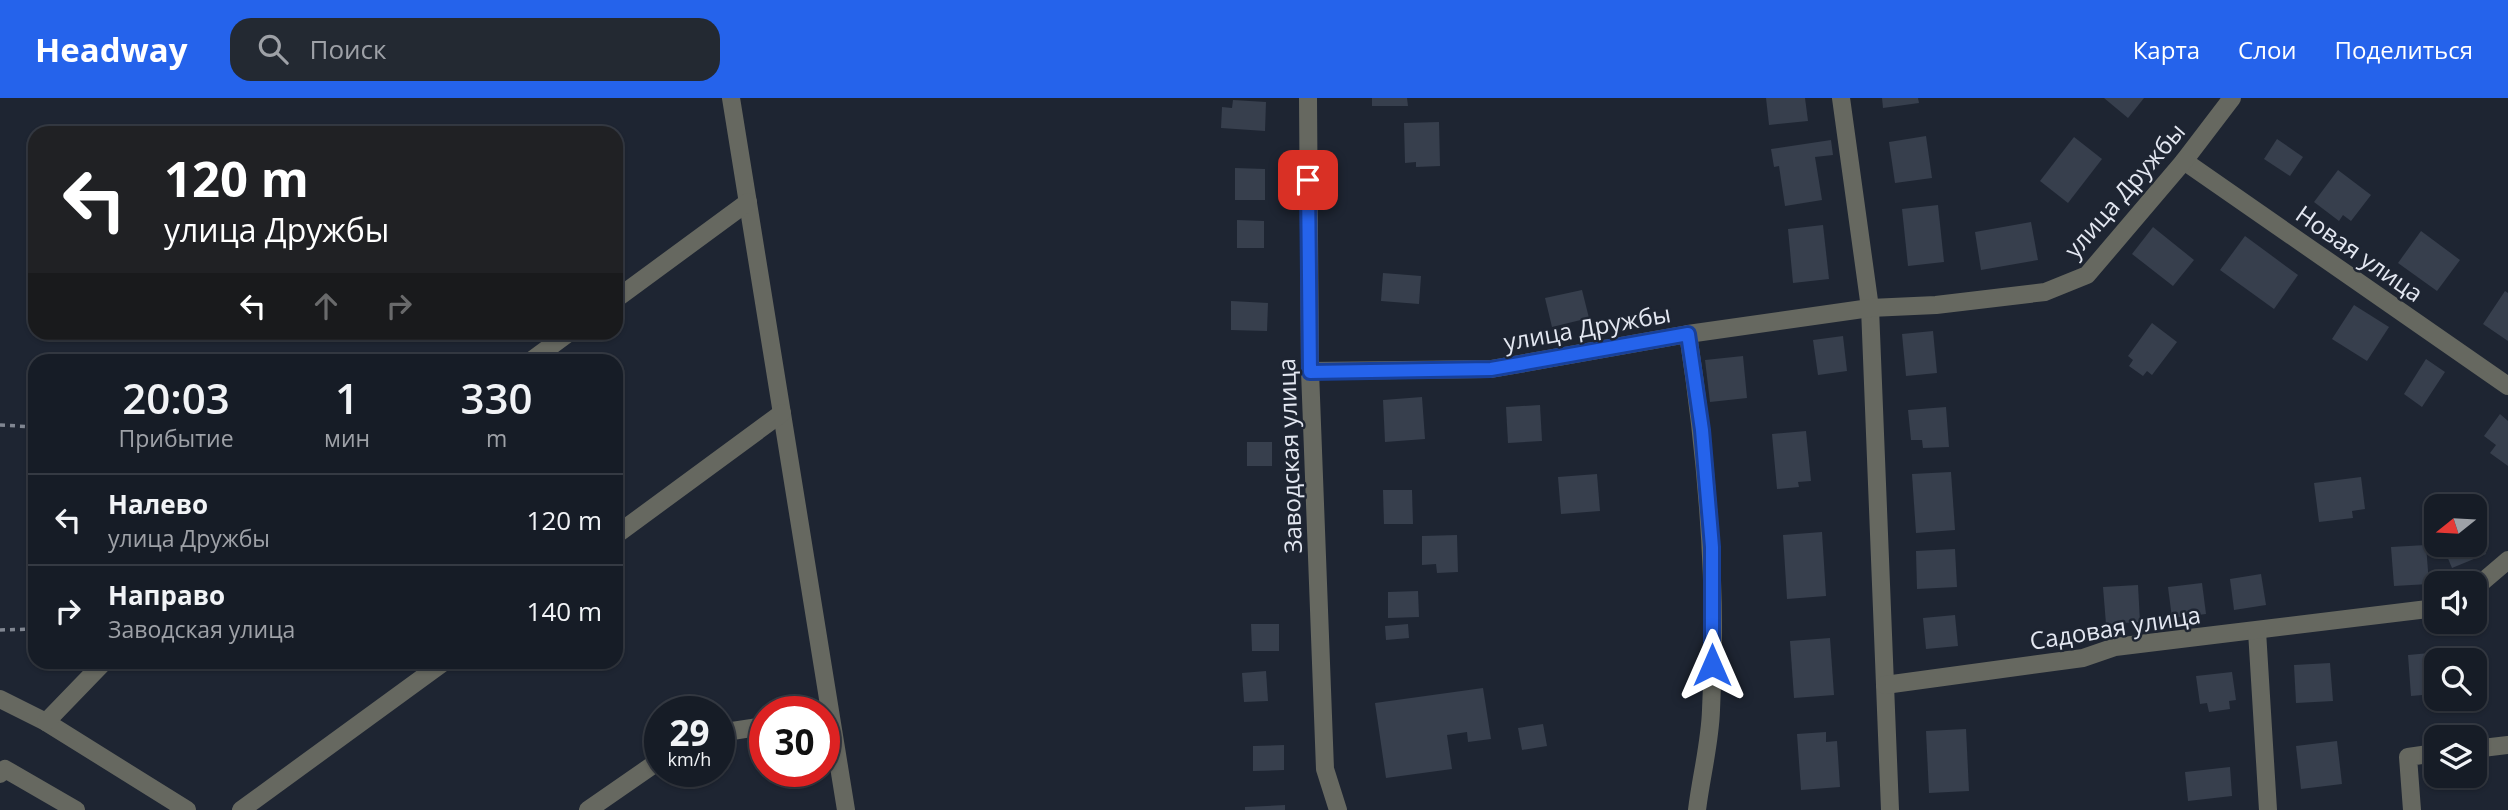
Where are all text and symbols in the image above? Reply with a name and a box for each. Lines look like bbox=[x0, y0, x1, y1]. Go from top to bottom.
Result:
search box bbox=[230, 18, 720, 81]
text: Headway bbox=[35, 27, 188, 72]
icon: search bbox=[254, 30, 292, 68]
text: Поиск bbox=[310, 31, 387, 67]
text: Карта bbox=[2133, 33, 2200, 66]
text: Слои bbox=[2238, 33, 2297, 66]
text: Поделиться bbox=[2335, 33, 2473, 66]
street label: улица Дружбы bbox=[2056, 115, 2192, 265]
text: 120 m bbox=[164, 145, 309, 211]
pin bbox=[1278, 150, 1338, 210]
icon: left bbox=[49, 154, 140, 245]
icon: arrive bbox=[1289, 161, 1327, 199]
street label: Новая улица bbox=[2290, 197, 2430, 309]
text: улица Дружбы bbox=[164, 208, 389, 251]
icon: left bbox=[234, 287, 272, 325]
icon: ahead bbox=[307, 287, 345, 325]
icon: right bbox=[380, 287, 418, 325]
street label: улица Дружбы bbox=[1501, 296, 1673, 358]
street label: Заводская улица bbox=[1269, 358, 1309, 554]
text: 20:03 bbox=[122, 369, 230, 426]
text: 1 bbox=[335, 369, 359, 426]
text: 330 bbox=[461, 369, 533, 426]
text: Прибытие bbox=[118, 422, 234, 454]
text: мин bbox=[324, 422, 370, 454]
text: m bbox=[486, 422, 507, 454]
text: Налево bbox=[108, 486, 208, 522]
north arrow bbox=[2424, 494, 2487, 556]
map controls bbox=[2424, 494, 2487, 788]
icon: left bbox=[49, 501, 87, 539]
text: 120 m bbox=[527, 502, 602, 538]
text: улица Дружбы bbox=[108, 522, 270, 554]
button: sound bbox=[2424, 571, 2487, 634]
text: Направо bbox=[108, 577, 225, 613]
icon: right bbox=[49, 592, 87, 630]
text: 140 m bbox=[527, 593, 602, 629]
street label: Садовая улица bbox=[2027, 597, 2203, 657]
text: Заводская улица bbox=[108, 613, 295, 645]
position arrow bbox=[1675, 628, 1749, 702]
button: search bbox=[2424, 648, 2487, 711]
speed limit sign: 30 bbox=[749, 696, 840, 787]
text: 29 bbox=[669, 709, 710, 756]
button: layers bbox=[2424, 725, 2487, 788]
text: km/h bbox=[668, 747, 711, 771]

